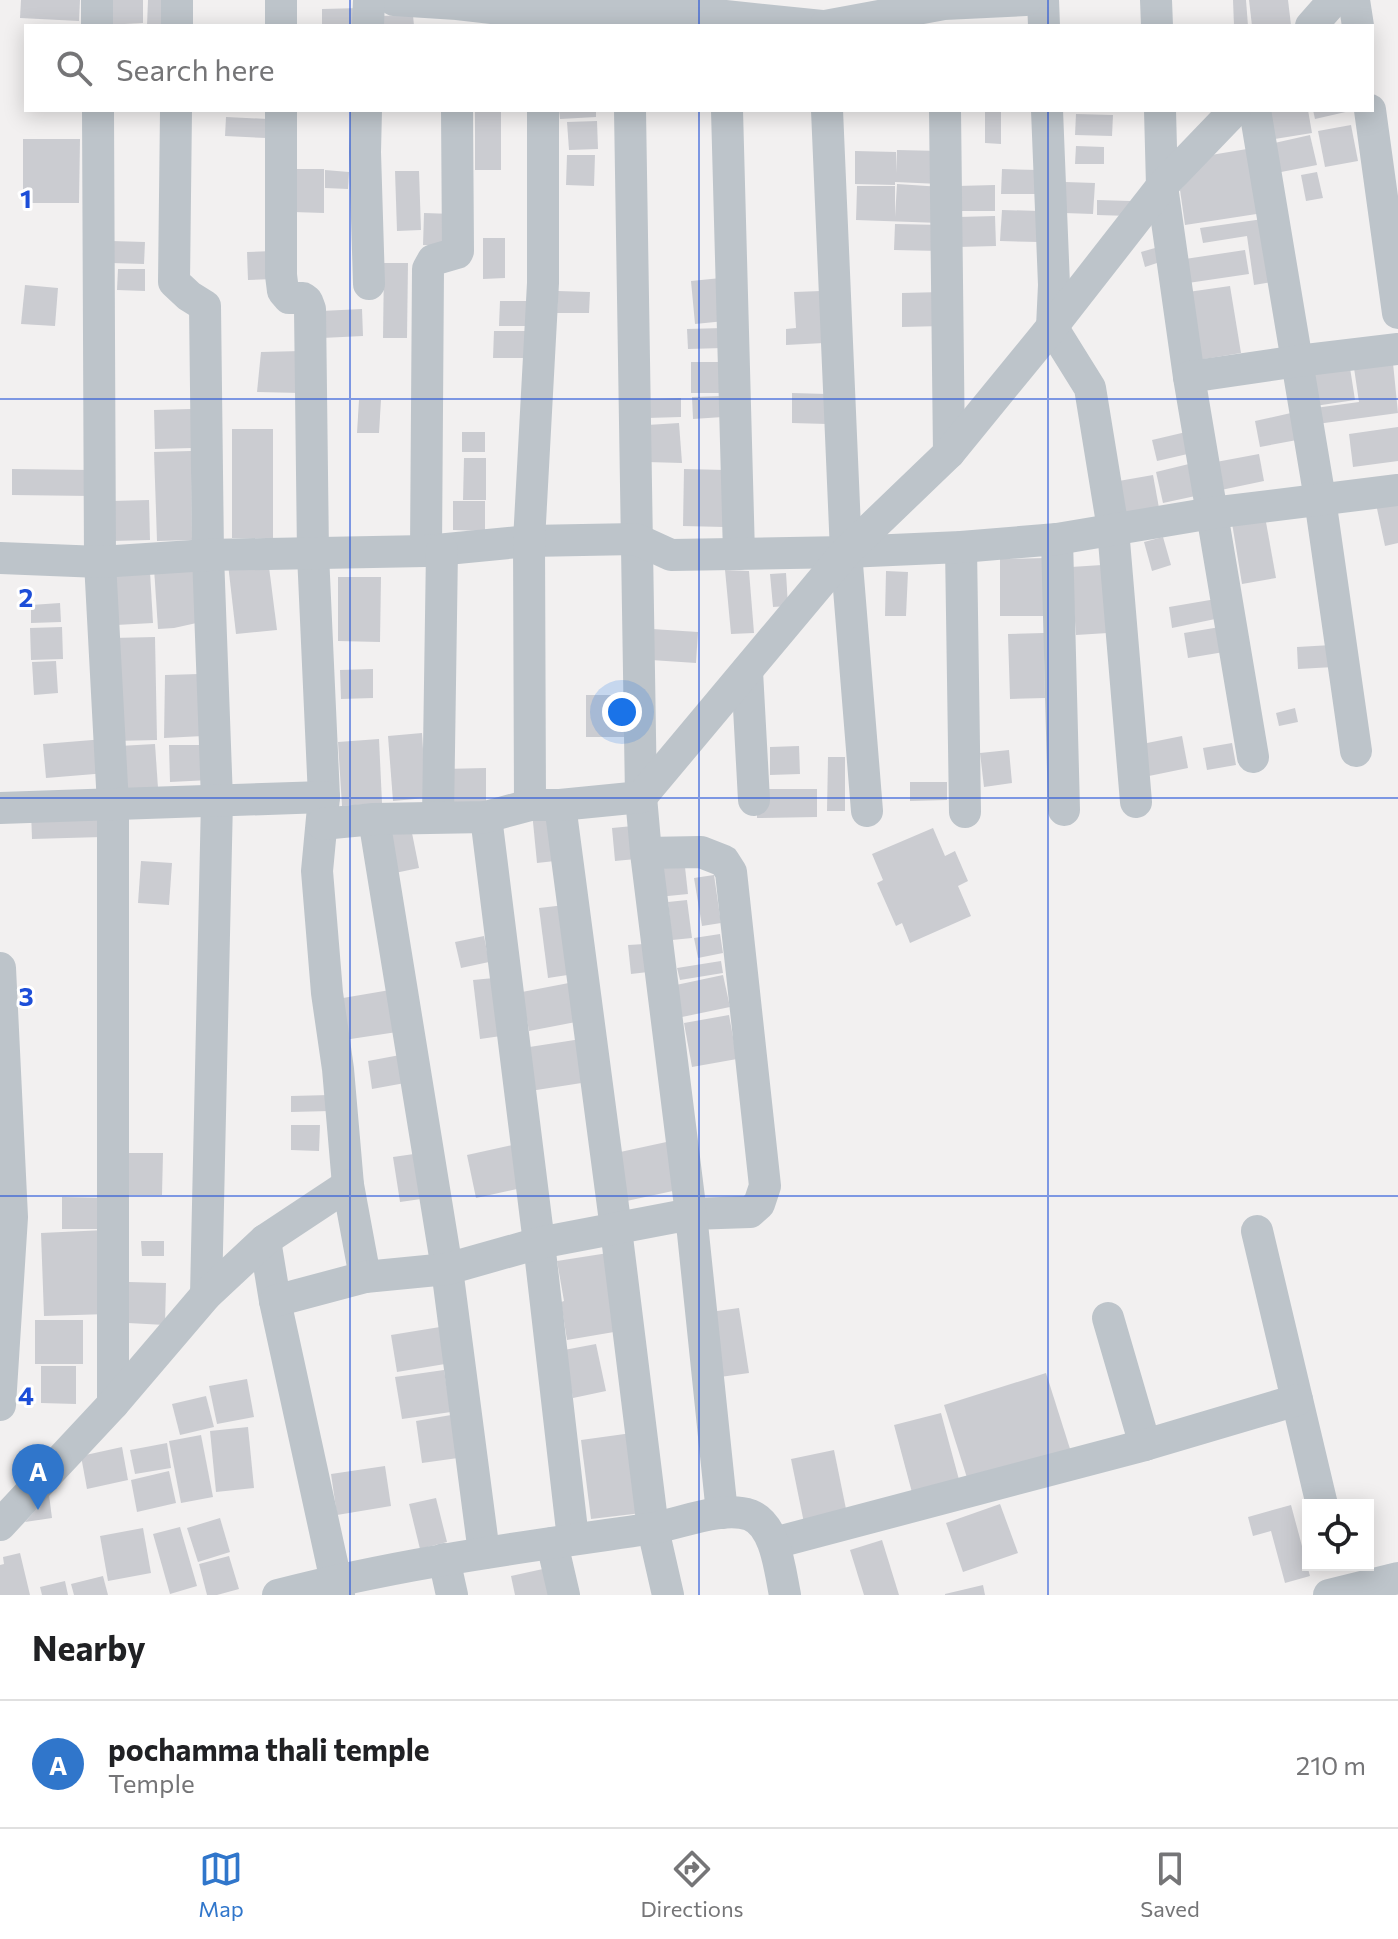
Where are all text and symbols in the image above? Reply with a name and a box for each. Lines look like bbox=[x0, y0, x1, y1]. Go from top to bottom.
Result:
search box bbox=[24, 24, 1374, 112]
icon: search bbox=[52, 46, 96, 90]
text: Search here bbox=[116, 50, 275, 87]
text: 1 bbox=[20, 182, 32, 213]
text: 2 bbox=[19, 581, 33, 612]
your location bbox=[602, 692, 642, 732]
text: 3 bbox=[18, 980, 34, 1011]
text: 4 bbox=[18, 1379, 34, 1410]
pin: A bbox=[12, 1444, 64, 1510]
map controls bbox=[1302, 1499, 1374, 1571]
button: locate bbox=[1302, 1499, 1374, 1571]
text: Nearby bbox=[32, 1626, 146, 1668]
text: pochamma thali temple bbox=[108, 1730, 430, 1767]
text: A bbox=[49, 1749, 67, 1780]
text: 210 m bbox=[1296, 1749, 1366, 1780]
text: Temple bbox=[108, 1767, 195, 1798]
tab: Map bbox=[198, 1847, 244, 1922]
tab: Directions bbox=[640, 1847, 744, 1922]
tab: Saved bbox=[1140, 1847, 1200, 1922]

